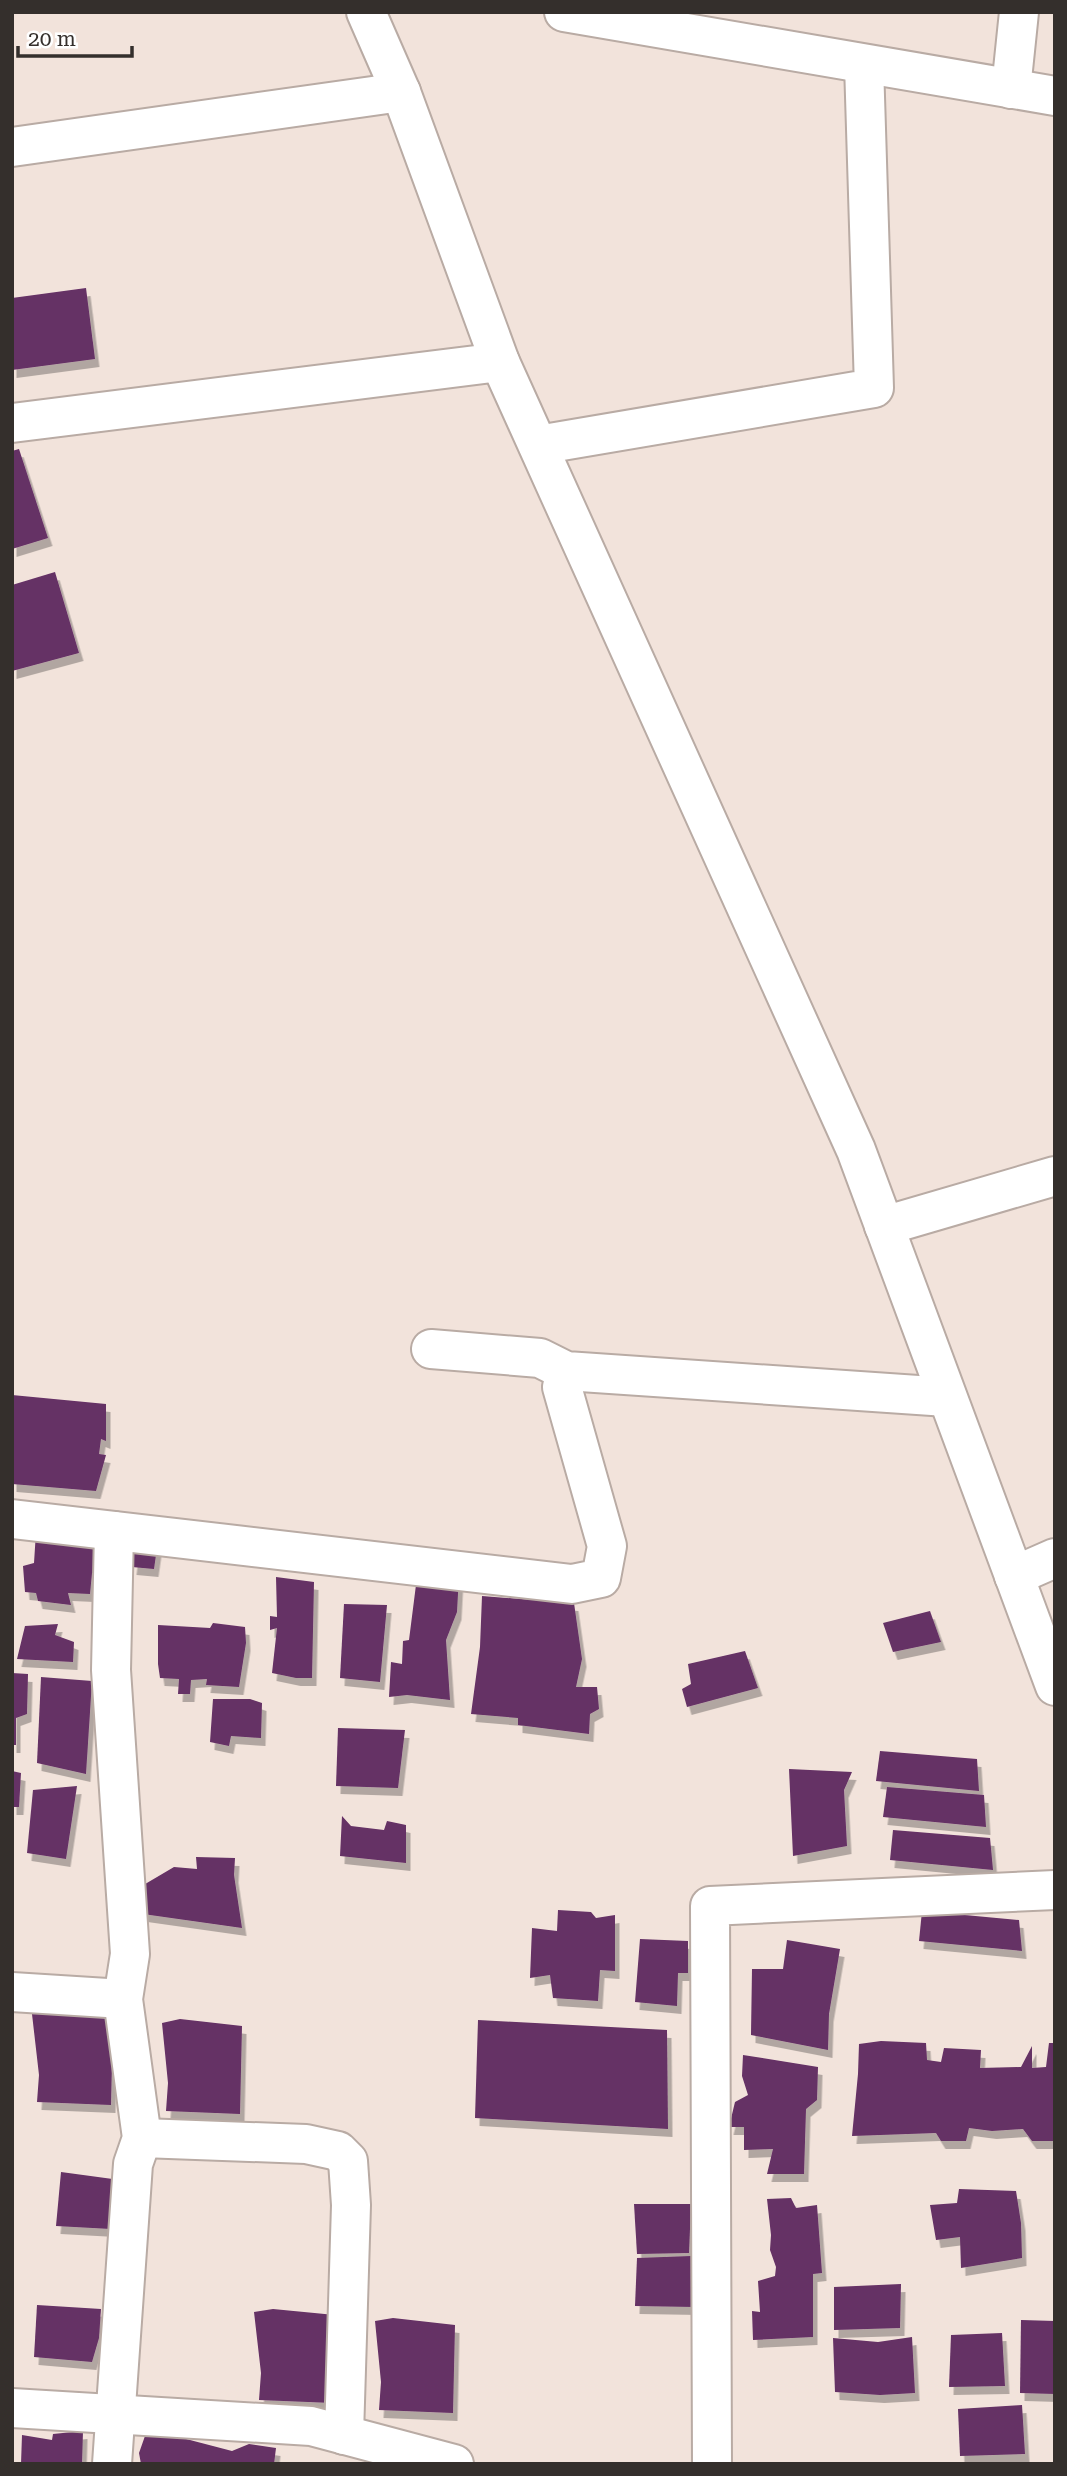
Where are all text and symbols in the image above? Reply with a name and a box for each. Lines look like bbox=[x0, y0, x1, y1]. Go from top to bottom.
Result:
scale bar bbox=[18, 14, 131, 58]
text: 20 m bbox=[28, 27, 76, 51]

